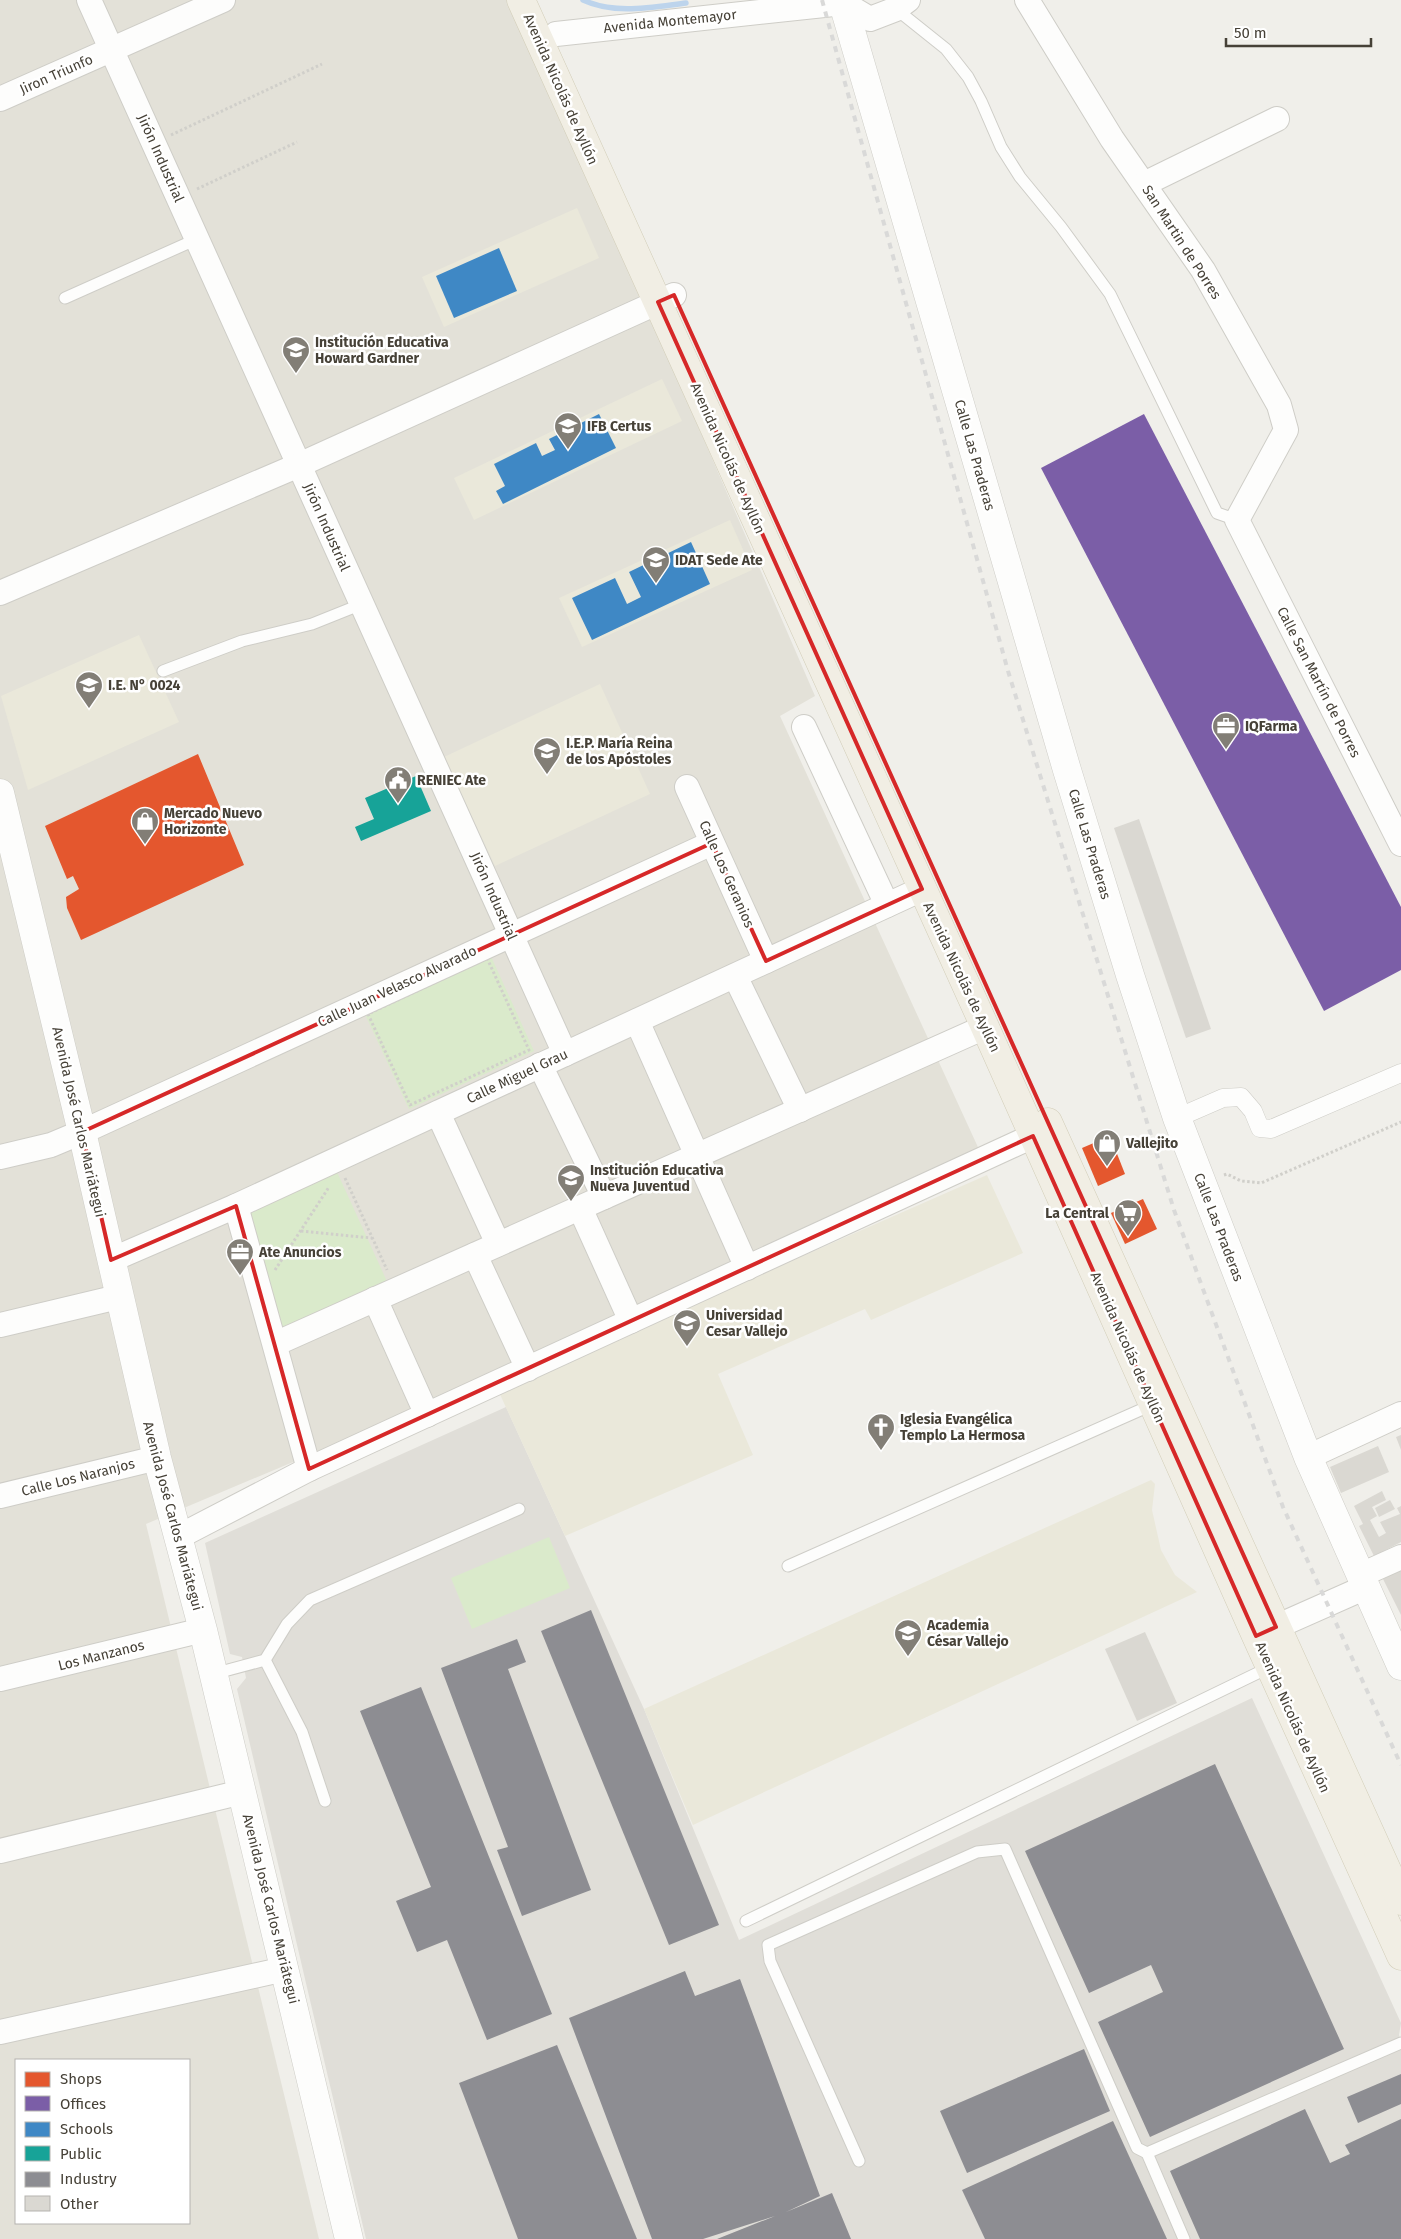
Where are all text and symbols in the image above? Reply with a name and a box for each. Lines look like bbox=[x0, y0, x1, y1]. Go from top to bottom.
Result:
street label: Avenida Montemayor bbox=[603, 6, 738, 37]
street label: Avenida Nicolás de Ayllón bbox=[520, 11, 602, 167]
scale bar bbox=[1226, 15, 1371, 47]
text: 50 m bbox=[1234, 24, 1267, 42]
street label: Jiron Triunfo bbox=[17, 51, 96, 98]
street label: Jirón Industrial bbox=[134, 112, 188, 205]
street label: San Martin de Porres bbox=[1138, 182, 1225, 303]
place label: Institución Educativa Howard Gardner bbox=[315, 334, 449, 367]
school or university icon: Institución Educativa Howard Gardner bbox=[281, 335, 311, 374]
street label: Avenida Nicolás de Ayllón bbox=[687, 380, 769, 536]
street label: Calle Las Praderas bbox=[951, 398, 999, 513]
school or university icon: IFB Certus bbox=[553, 411, 583, 450]
place label: IFB Certus bbox=[587, 418, 651, 435]
street label: Jirón Industrial bbox=[300, 481, 354, 574]
school or university icon: IDAT Sede Ate bbox=[641, 545, 671, 584]
place label: IDAT Sede Ate bbox=[675, 552, 763, 569]
street label: Calle San Martín de Porres bbox=[1273, 604, 1364, 761]
school or university icon: I.E. N° 0024 bbox=[74, 670, 104, 709]
place label: I.E. N° 0024 bbox=[108, 677, 180, 694]
office icon: IQFarma bbox=[1211, 711, 1241, 750]
place label: IQFarma bbox=[1245, 718, 1298, 735]
place label: I.E.P. María Reina de los Apóstoles bbox=[566, 735, 673, 768]
school or university icon: I.E.P. María Reina de los Apóstoles bbox=[532, 736, 562, 775]
public building icon: RENIEC Ate bbox=[383, 765, 413, 804]
place label: RENIEC Ate bbox=[417, 772, 486, 789]
street label: Calle Las Praderas bbox=[1065, 787, 1115, 902]
place label: Mercado Nuevo Horizonte bbox=[164, 805, 262, 838]
shop icon: Mercado Nuevo Horizonte bbox=[130, 806, 160, 845]
street label: Calle Los Geranios bbox=[695, 818, 758, 931]
street label: Jirón Industrial bbox=[467, 850, 521, 943]
street label: Avenida Nicolás de Ayllón bbox=[919, 900, 1004, 1055]
street label: Calle Juan Velasco Alvarado bbox=[315, 942, 479, 1031]
street label: Avenida José Carlos Mariátegui bbox=[48, 1025, 109, 1219]
street label: Calle Miguel Grau bbox=[464, 1046, 571, 1107]
shop icon: Vallejito bbox=[1092, 1128, 1122, 1167]
place label: Vallejito bbox=[1125, 1135, 1178, 1152]
place label: Institución Educativa Nueva Juventud bbox=[590, 1162, 724, 1195]
school or university icon: Institución Educativa Nueva Juventud bbox=[556, 1163, 586, 1202]
street label: Calle Las Praderas bbox=[1190, 1171, 1247, 1284]
supermarket icon: La Central bbox=[1113, 1198, 1143, 1237]
place label: La Central bbox=[1045, 1205, 1110, 1222]
office icon: Ate Anuncios bbox=[225, 1237, 255, 1276]
place label: Ate Anuncios bbox=[258, 1244, 342, 1261]
street label: Avenida Nicolás de Ayllón bbox=[1087, 1269, 1169, 1425]
place label: Universidad Cesar Vallejo bbox=[706, 1307, 788, 1340]
school or university icon: Universidad Cesar Vallejo bbox=[672, 1308, 702, 1347]
place label: Iglesia Evangélica Templo La Hermosa bbox=[900, 1411, 1026, 1444]
church icon: Iglesia Evangélica Templo La Hermosa bbox=[866, 1412, 896, 1451]
street label: Avenida José Carlos Mariátegui bbox=[139, 1420, 206, 1613]
street label: Calle Los Naranjos bbox=[20, 1455, 137, 1500]
place label: Academia César Vallejo bbox=[926, 1617, 1009, 1650]
school or university icon: Academia César Vallejo bbox=[893, 1618, 923, 1657]
street label: Los Manzanos bbox=[56, 1636, 146, 1674]
street label: Avenida Nicolás de Ayllón bbox=[1252, 1639, 1334, 1795]
street label: Avenida José Carlos Mariátegui bbox=[239, 1812, 302, 2006]
legend bbox=[15, 2059, 190, 2224]
text: Shops bbox=[60, 2070, 102, 2088]
text: Offices bbox=[60, 2095, 106, 2113]
text: Schools bbox=[60, 2120, 113, 2138]
text: Public bbox=[60, 2145, 102, 2163]
text: Industry bbox=[60, 2170, 117, 2188]
text: Other bbox=[60, 2195, 99, 2213]

